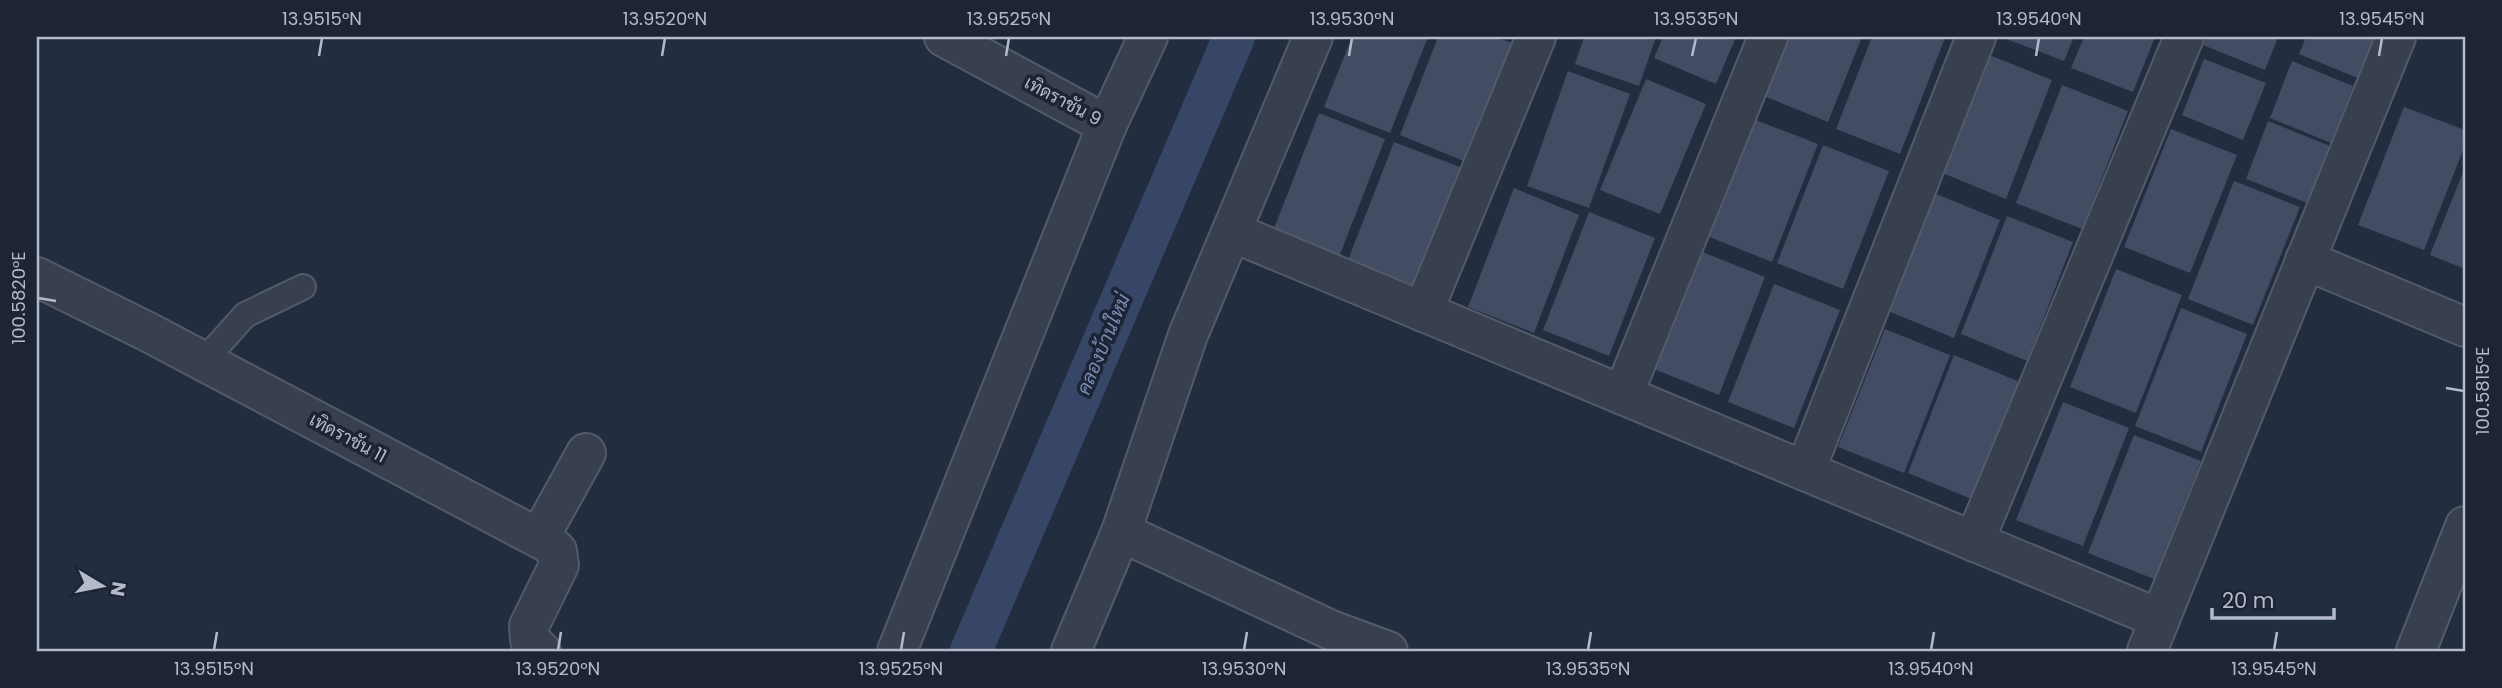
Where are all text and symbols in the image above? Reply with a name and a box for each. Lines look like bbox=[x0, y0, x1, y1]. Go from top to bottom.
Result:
text: 13.9515°N bbox=[282, 6, 362, 31]
text: 13.9520°N bbox=[623, 6, 707, 31]
text: 13.9525°N bbox=[967, 6, 1051, 31]
text: 13.9530°N bbox=[1310, 6, 1394, 31]
text: 13.9535°N bbox=[1654, 6, 1738, 31]
text: 13.9540°N bbox=[1996, 6, 2082, 31]
text: 13.9545°N bbox=[2339, 6, 2425, 31]
street label: เทิดราชัน 9 bbox=[1020, 70, 1106, 131]
text: 100.5820°E bbox=[6, 251, 31, 345]
water label: คลองบ้านใหม่ bbox=[1070, 289, 1137, 399]
text: 100.5815°E bbox=[2470, 347, 2495, 435]
street label: เทิดราชัน 11 bbox=[305, 407, 391, 468]
north arrow bbox=[66, 552, 136, 622]
scale bar bbox=[2212, 576, 2334, 620]
text: N bbox=[104, 579, 133, 598]
text: 20 m bbox=[2222, 586, 2275, 615]
text: 13.9515°N bbox=[174, 656, 254, 681]
text: 13.9520°N bbox=[516, 656, 600, 681]
text: 13.9525°N bbox=[859, 656, 943, 681]
text: 13.9530°N bbox=[1202, 656, 1286, 681]
text: 13.9535°N bbox=[1546, 656, 1630, 681]
text: 13.9540°N bbox=[1888, 656, 1974, 681]
text: 13.9545°N bbox=[2231, 656, 2317, 681]

